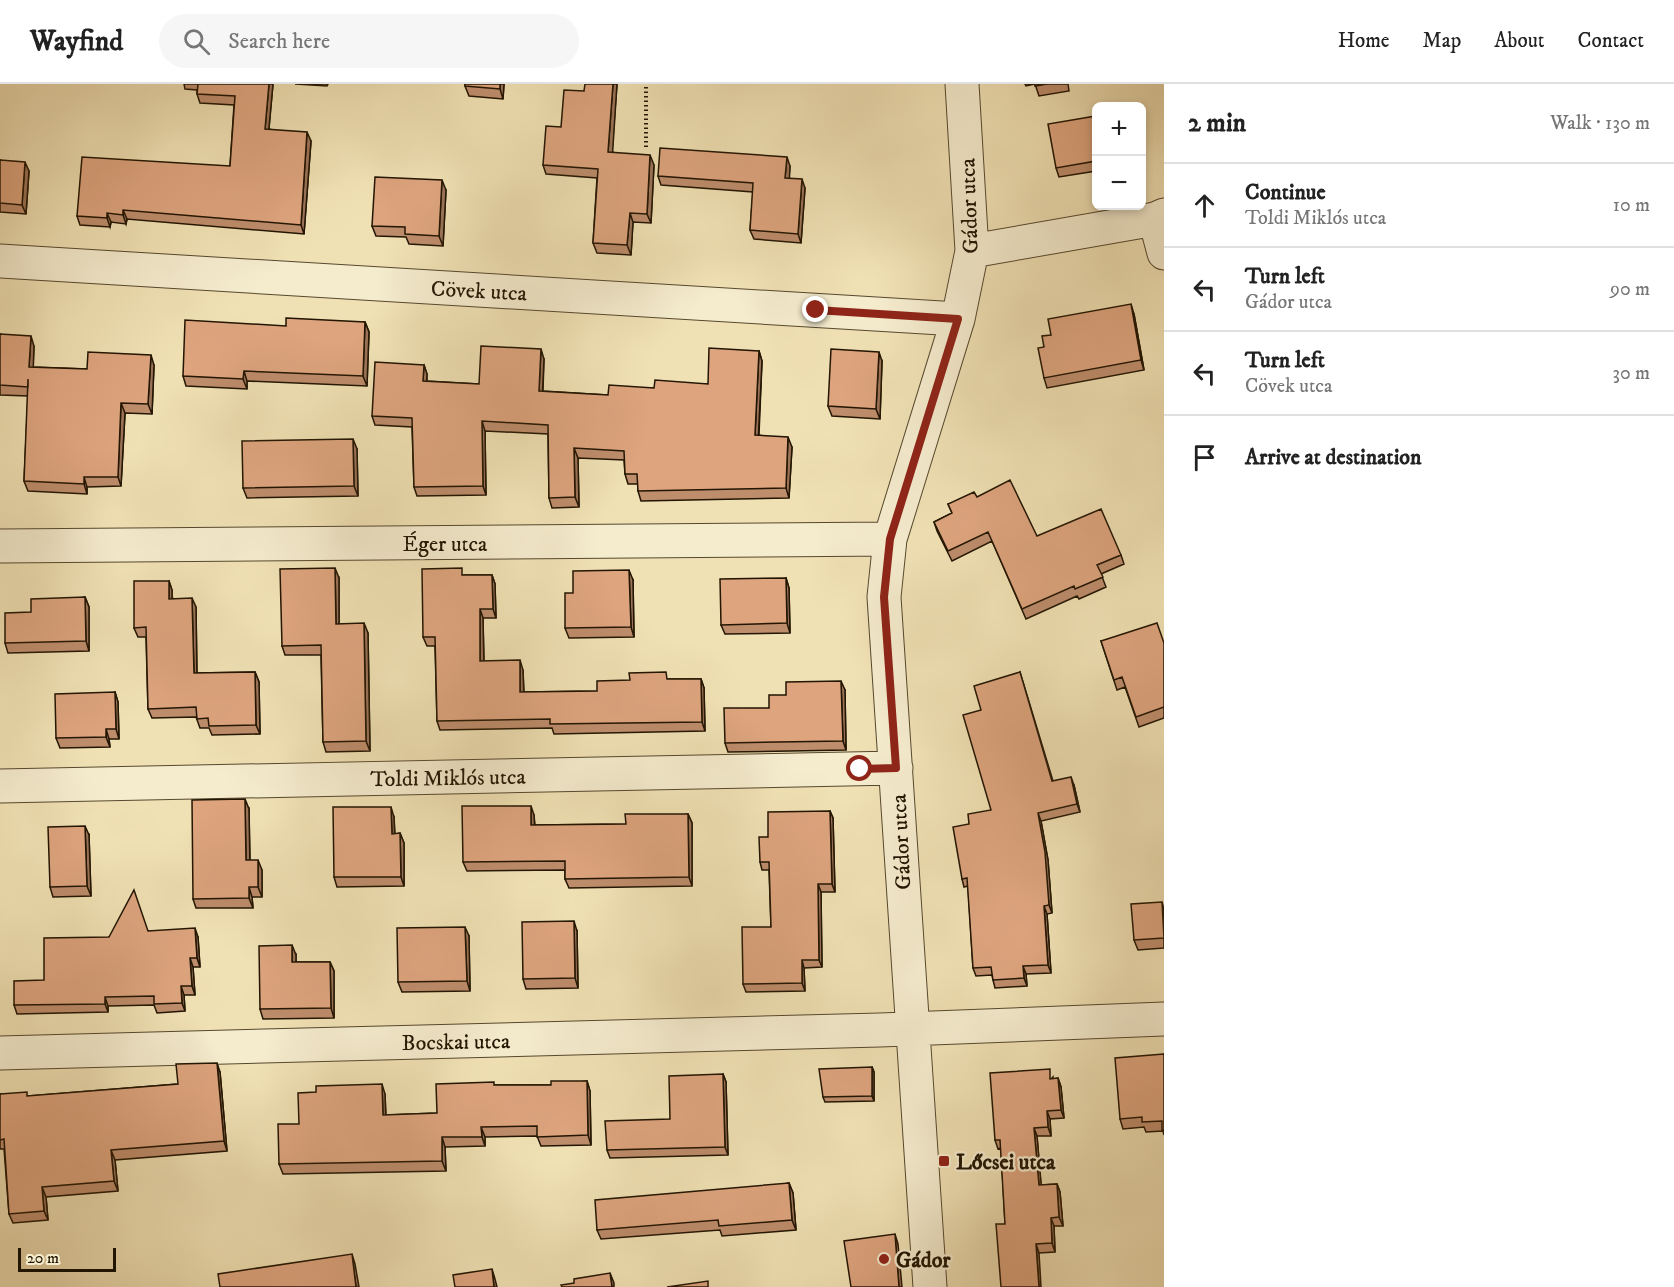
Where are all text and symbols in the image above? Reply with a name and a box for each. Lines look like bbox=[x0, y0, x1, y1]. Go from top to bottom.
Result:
search box bbox=[159, 14, 579, 68]
text: Wayfind bbox=[30, 24, 123, 59]
icon: search bbox=[180, 25, 213, 58]
text: Search here bbox=[228, 28, 330, 55]
text: Home bbox=[1338, 28, 1390, 54]
text: Map bbox=[1423, 28, 1461, 54]
text: About bbox=[1494, 28, 1545, 54]
text: Contact bbox=[1578, 28, 1644, 54]
map controls bbox=[1092, 102, 1146, 210]
button: + bbox=[1092, 102, 1146, 156]
text: 2 min bbox=[1188, 107, 1246, 140]
text: Walk · 130 m bbox=[1550, 111, 1650, 136]
button: − bbox=[1092, 156, 1146, 210]
street label: Gádor utca bbox=[954, 157, 985, 254]
text: Continue bbox=[1245, 179, 1326, 206]
icon: ahead bbox=[1188, 189, 1221, 222]
text: 10 m bbox=[1613, 193, 1650, 218]
text: Toldi Miklós utca bbox=[1245, 206, 1386, 231]
text: Turn left bbox=[1245, 263, 1325, 290]
icon: left bbox=[1188, 273, 1221, 306]
street label: Cövek utca bbox=[430, 275, 528, 308]
text: 90 m bbox=[1610, 277, 1650, 302]
text: Gádor utca bbox=[1245, 290, 1332, 315]
route end bbox=[802, 296, 828, 322]
text: Turn left bbox=[1245, 347, 1325, 374]
icon: left bbox=[1188, 357, 1221, 390]
text: 30 m bbox=[1612, 361, 1650, 386]
text: Cövek utca bbox=[1245, 374, 1332, 399]
icon: arrive bbox=[1188, 441, 1221, 474]
text: Arrive at destination bbox=[1245, 444, 1422, 471]
street label: Éger utca bbox=[403, 531, 488, 558]
route start bbox=[846, 755, 872, 781]
street label: Toldi Miklós utca bbox=[370, 764, 527, 793]
street label: Gádor utca bbox=[885, 793, 917, 890]
street label: Bocskai utca bbox=[402, 1028, 511, 1057]
place label: Lőcsei utca bbox=[956, 1149, 1056, 1176]
marker: Lőcsei utca bbox=[937, 1154, 951, 1168]
scale bar bbox=[18, 1245, 116, 1272]
place label: Gádor bbox=[896, 1247, 951, 1274]
text: 20 m bbox=[27, 1248, 59, 1268]
marker: Gádor bbox=[877, 1252, 891, 1266]

